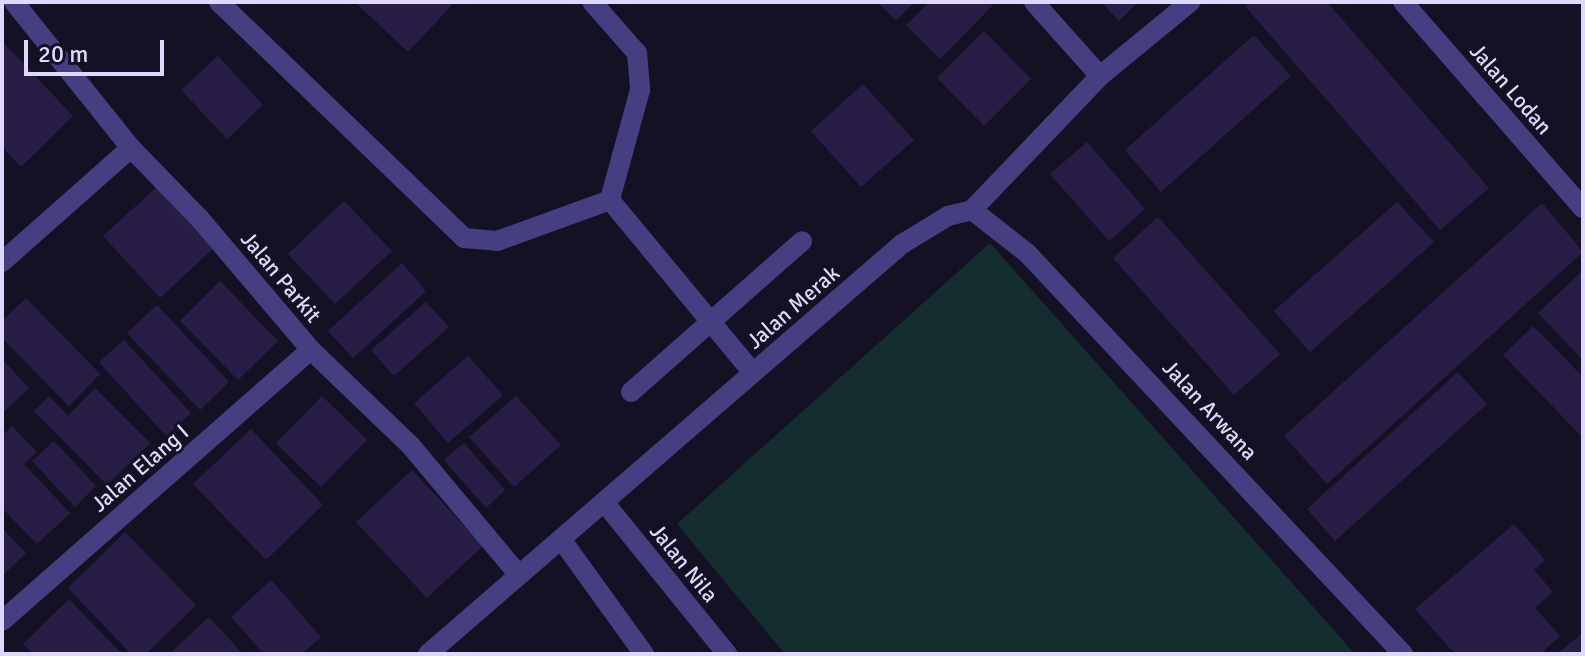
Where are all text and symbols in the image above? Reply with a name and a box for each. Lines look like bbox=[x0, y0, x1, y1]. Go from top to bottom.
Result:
scale bar bbox=[28, 24, 168, 74]
street label: Jalan Lodan bbox=[1464, 38, 1558, 140]
text: 20 m bbox=[38, 39, 88, 69]
street label: Jalan Parkit bbox=[235, 226, 327, 328]
street label: Jalan Merak bbox=[741, 260, 845, 354]
street label: Jalan Arwana bbox=[1157, 355, 1263, 465]
street label: Jalan Elang I bbox=[86, 419, 194, 517]
street label: Jalan Nila bbox=[644, 518, 724, 608]

